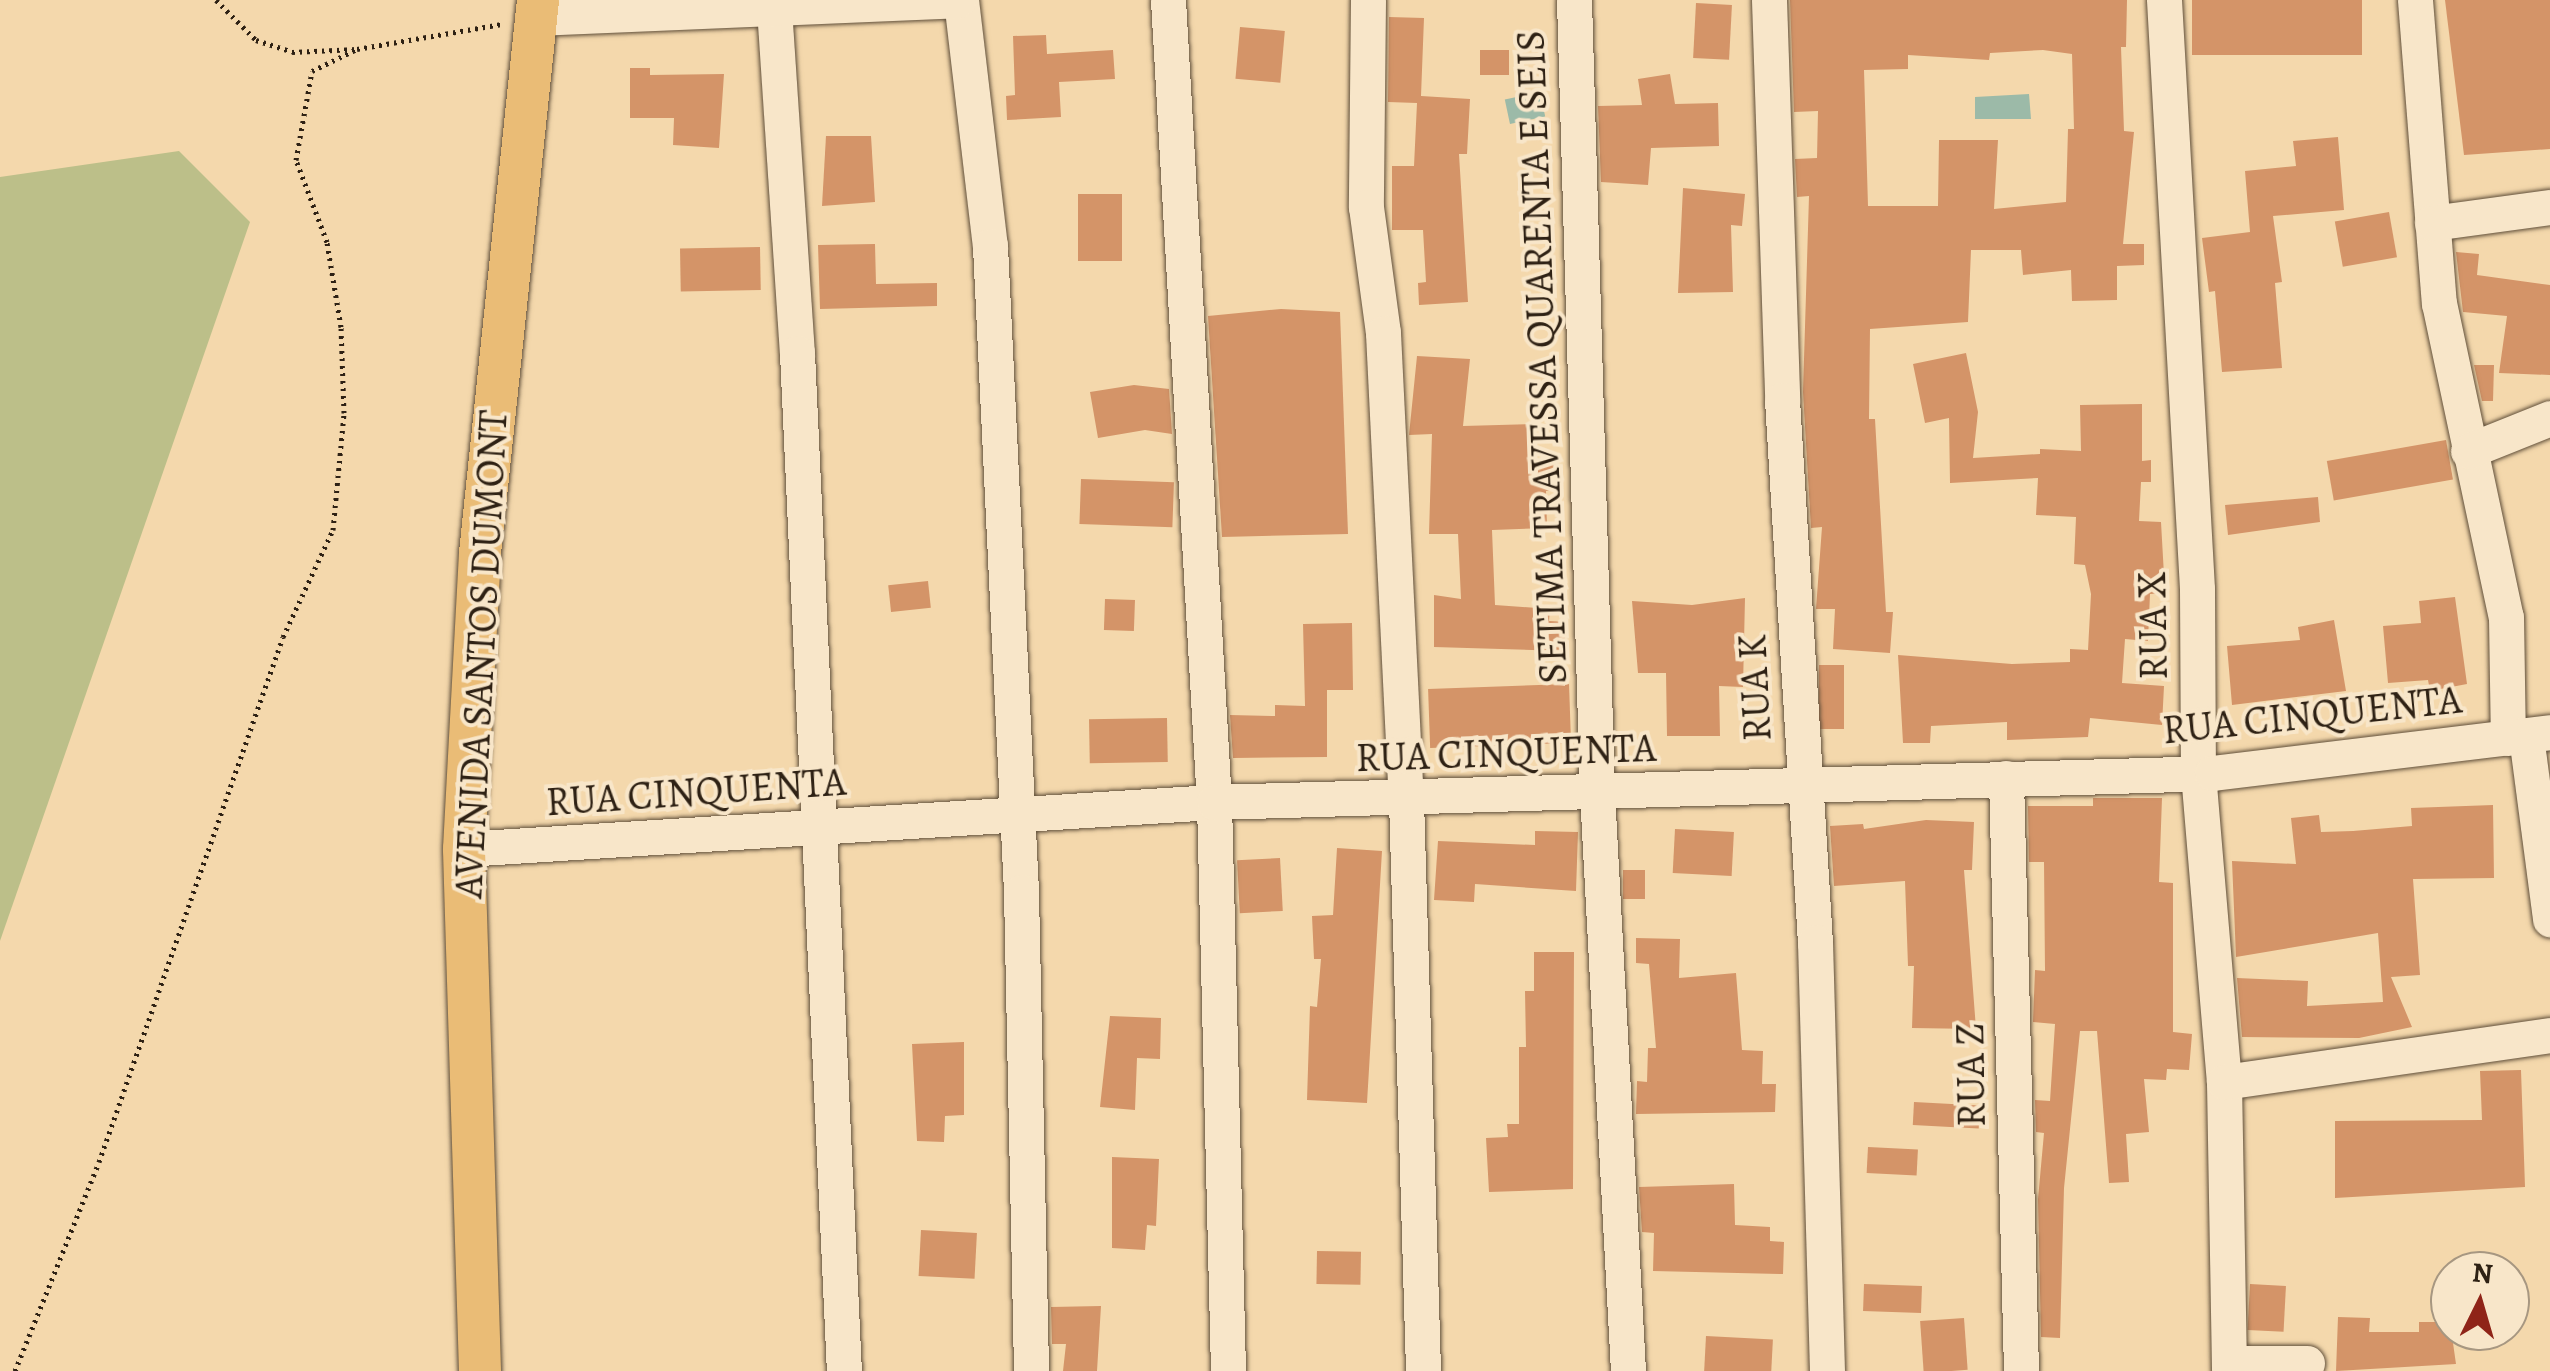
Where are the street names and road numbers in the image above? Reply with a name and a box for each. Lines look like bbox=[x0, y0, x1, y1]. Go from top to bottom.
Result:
street label: SETIMA TRAVESSA QUARENTA E SEIS bbox=[1507, 29, 1577, 685]
street label: AVENIDA SANTOS DUMONT bbox=[444, 409, 518, 899]
street label: RUA X bbox=[2128, 572, 2178, 680]
street label: RUA K bbox=[1728, 633, 1782, 743]
street label: RUA CINQUENTA bbox=[2160, 675, 2464, 755]
street label: RUA CINQUENTA bbox=[1355, 724, 1657, 782]
street label: RUA CINQUENTA bbox=[544, 758, 848, 826]
street label: RUA Z bbox=[1946, 1022, 1996, 1128]

